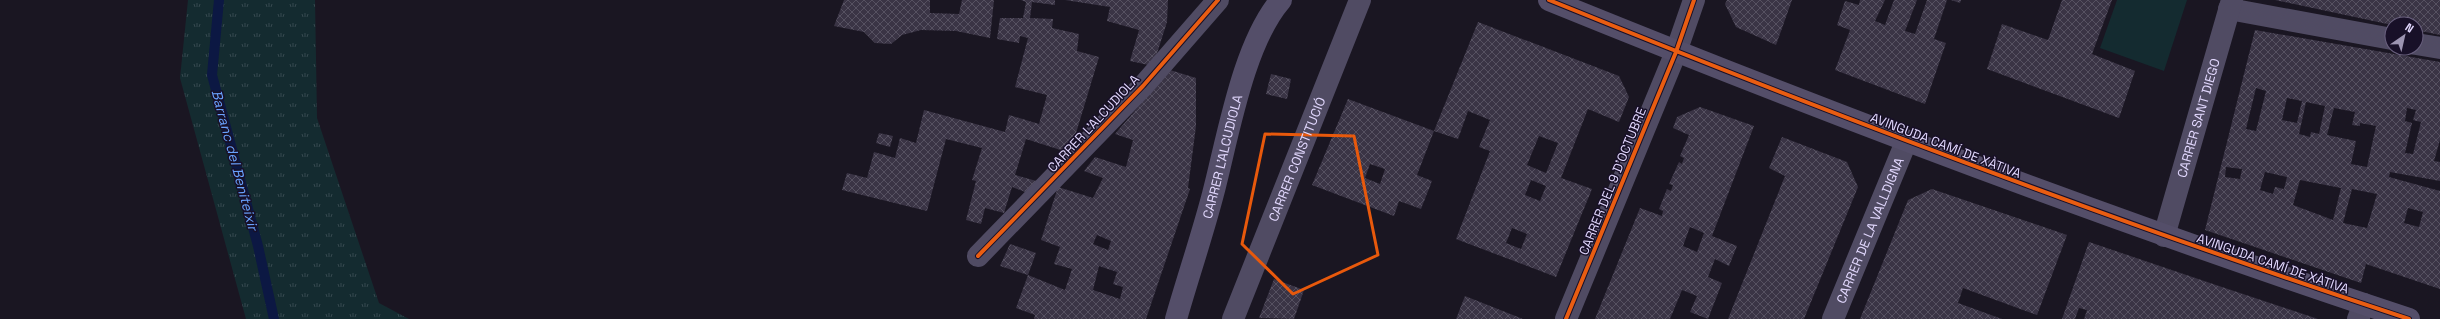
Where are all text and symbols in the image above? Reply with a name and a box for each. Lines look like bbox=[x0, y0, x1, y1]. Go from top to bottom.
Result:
north arrow bbox=[2384, 16, 2424, 56]
text: N bbox=[2403, 20, 2417, 36]
street label: CARRER SANT DIEGO bbox=[2173, 56, 2224, 180]
street label: CARRER L'ALCUDIOLA bbox=[1044, 71, 1143, 176]
water label: Barranc del Beniteixir bbox=[208, 88, 263, 234]
street label: CARRER L’ALCUDIOLA bbox=[1199, 92, 1246, 221]
street label: CARRER CONSTITUCIÓ bbox=[1265, 95, 1329, 224]
street label: CARRER DEL 9 D'OCTUBRE bbox=[1575, 105, 1650, 258]
street label: AVINGUDA CAMÍ DE XÀTIVA bbox=[1868, 109, 2023, 182]
street label: CARRER DE LA VALLDIGNA bbox=[1832, 155, 1908, 306]
street label: AVINGUDA CAMÍ DE XÀTIVA bbox=[2195, 229, 2351, 298]

